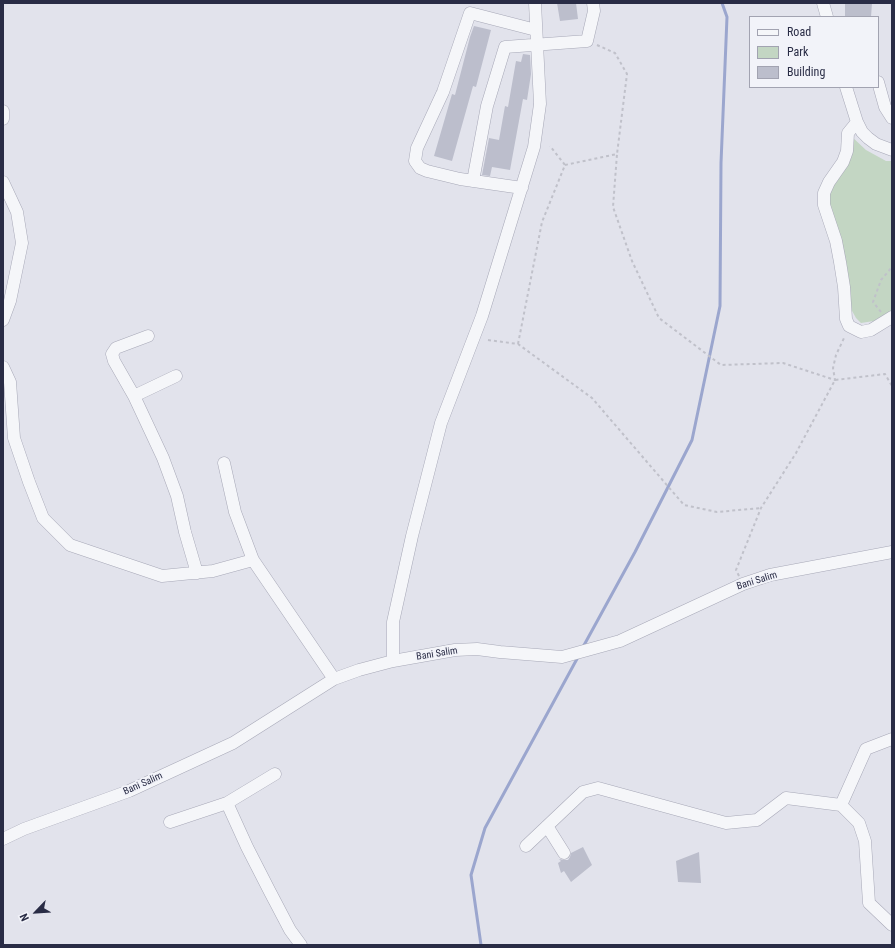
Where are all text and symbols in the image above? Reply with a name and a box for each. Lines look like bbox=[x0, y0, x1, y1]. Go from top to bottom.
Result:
legend bbox=[749, 16, 879, 88]
text: Road bbox=[787, 25, 811, 39]
text: Park bbox=[787, 45, 808, 59]
text: Building bbox=[787, 65, 825, 79]
street label: Bani Salim bbox=[735, 569, 779, 593]
street label: Bani Salim bbox=[415, 645, 459, 663]
street label: Bani Salim bbox=[121, 770, 165, 798]
north arrow bbox=[16, 892, 56, 932]
text: N bbox=[17, 911, 32, 923]

